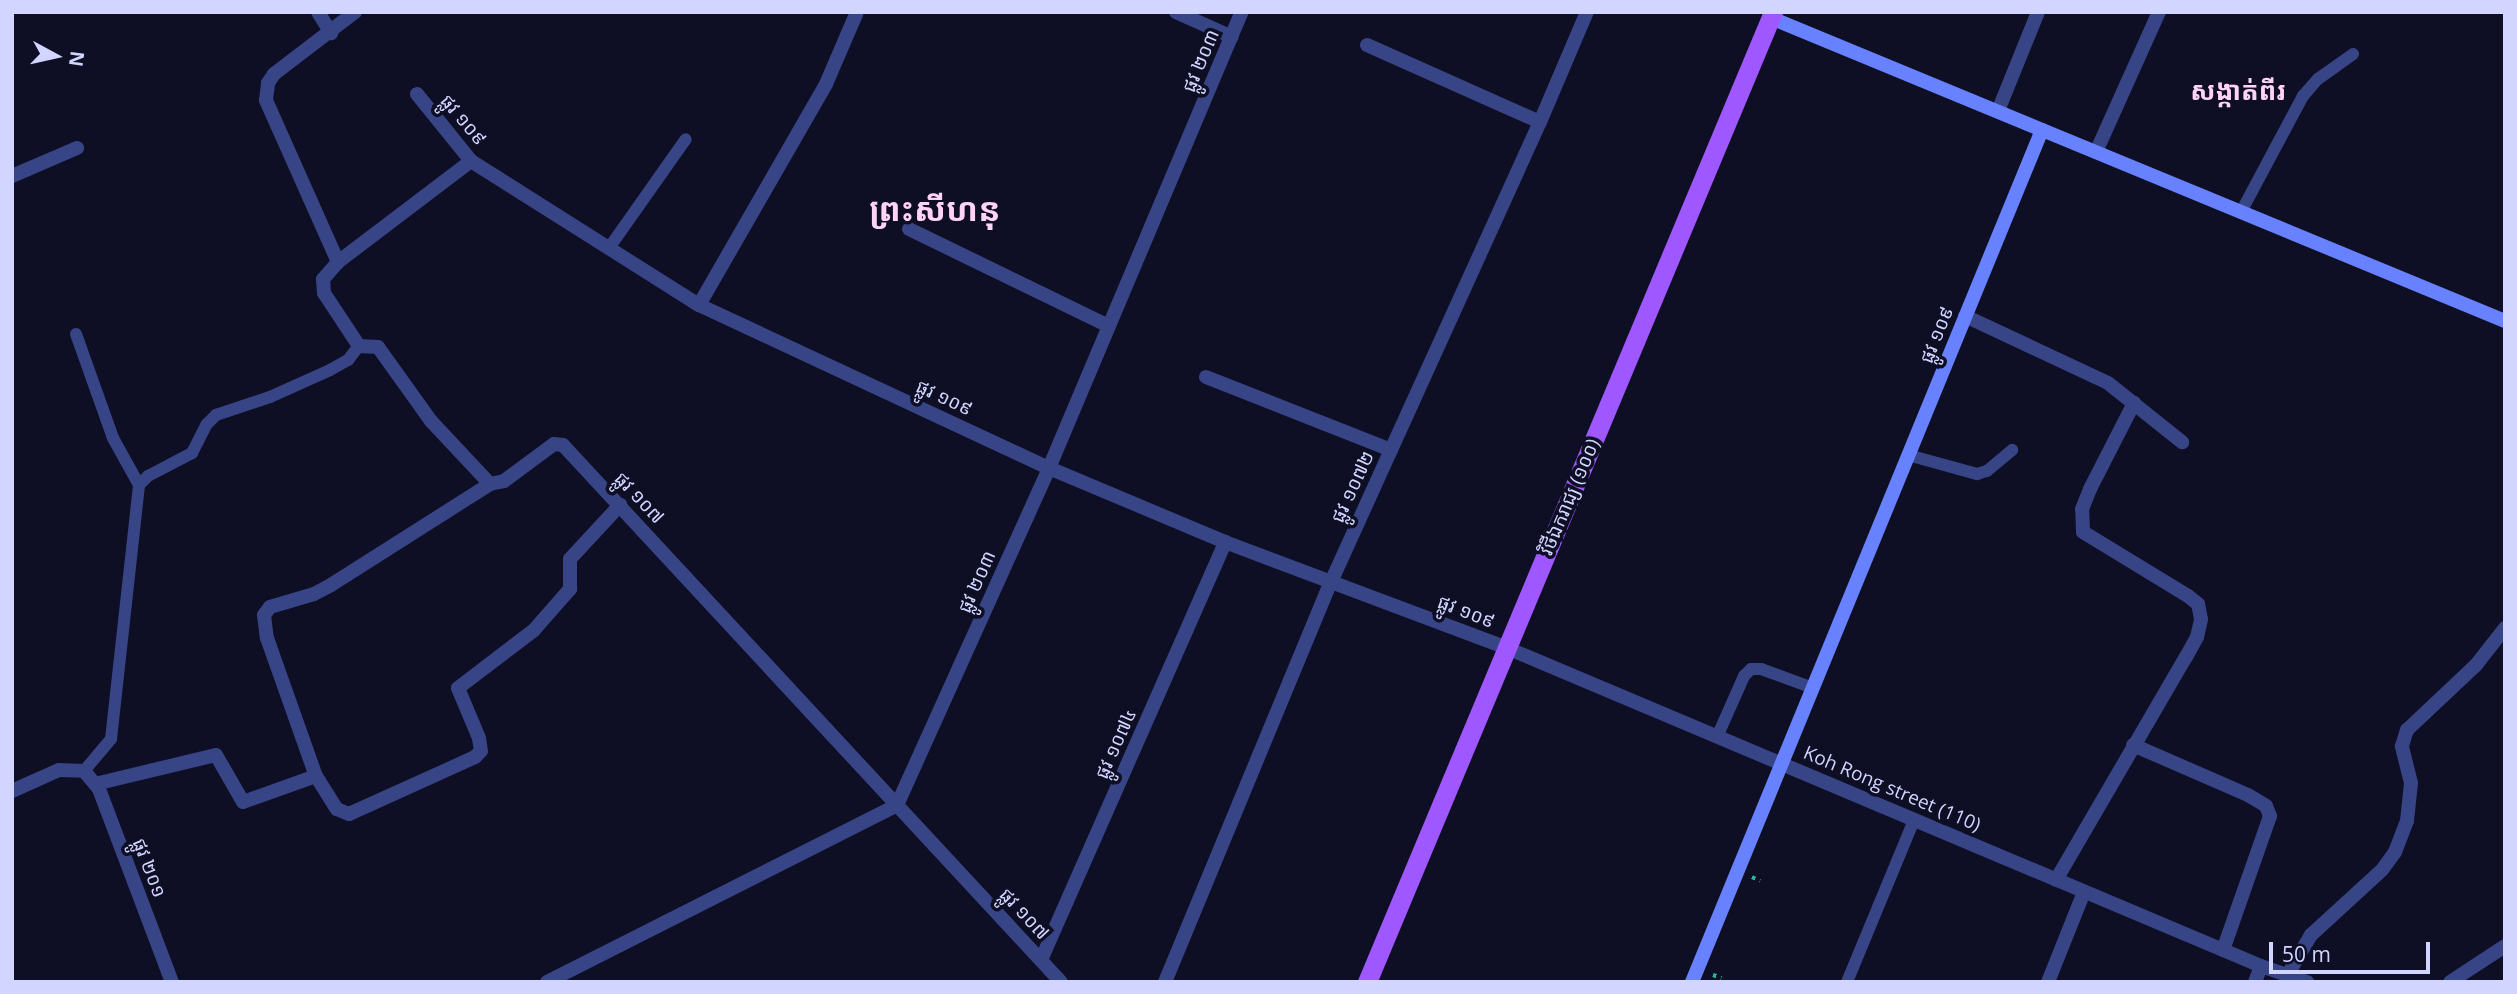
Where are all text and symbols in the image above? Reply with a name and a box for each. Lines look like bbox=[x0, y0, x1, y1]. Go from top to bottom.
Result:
north arrow bbox=[21, 21, 91, 91]
street label: ផ្លូវ ២០៣ bbox=[1178, 26, 1224, 96]
text: N bbox=[63, 49, 91, 68]
district label: សង្កាត់ពីរ bbox=[2190, 75, 2286, 107]
street label: ផ្លូវ ១០៩ bbox=[435, 90, 491, 150]
district label: ព្រះសីហនុ bbox=[870, 189, 1000, 229]
street label: ផ្លូវ ១០៩ bbox=[1915, 303, 1959, 367]
street label: ផ្លូវ ១០៩ bbox=[912, 375, 976, 421]
street label: វិថីឯករាជ្យ (១០០) bbox=[1535, 435, 1605, 559]
street label: ផ្លូវ ១០៧២ bbox=[1327, 448, 1379, 526]
street label: ផ្លូវ ១០៧ bbox=[609, 467, 669, 529]
street label: ផ្លូវ ២០៣ bbox=[953, 547, 1001, 617]
street label: ផ្លូវ ១០៩ bbox=[1434, 591, 1498, 633]
street label: ផ្លូវ ១០៧៤ bbox=[1090, 705, 1142, 783]
street label: Koh Rong street (110) bbox=[1800, 741, 1984, 837]
street label: ផ្លូវ ២០១ bbox=[127, 835, 171, 901]
street label: ផ្លូវ ១០៧ bbox=[994, 883, 1054, 945]
scale bar bbox=[2272, 928, 2433, 972]
text: 50 m bbox=[2282, 940, 2331, 968]

